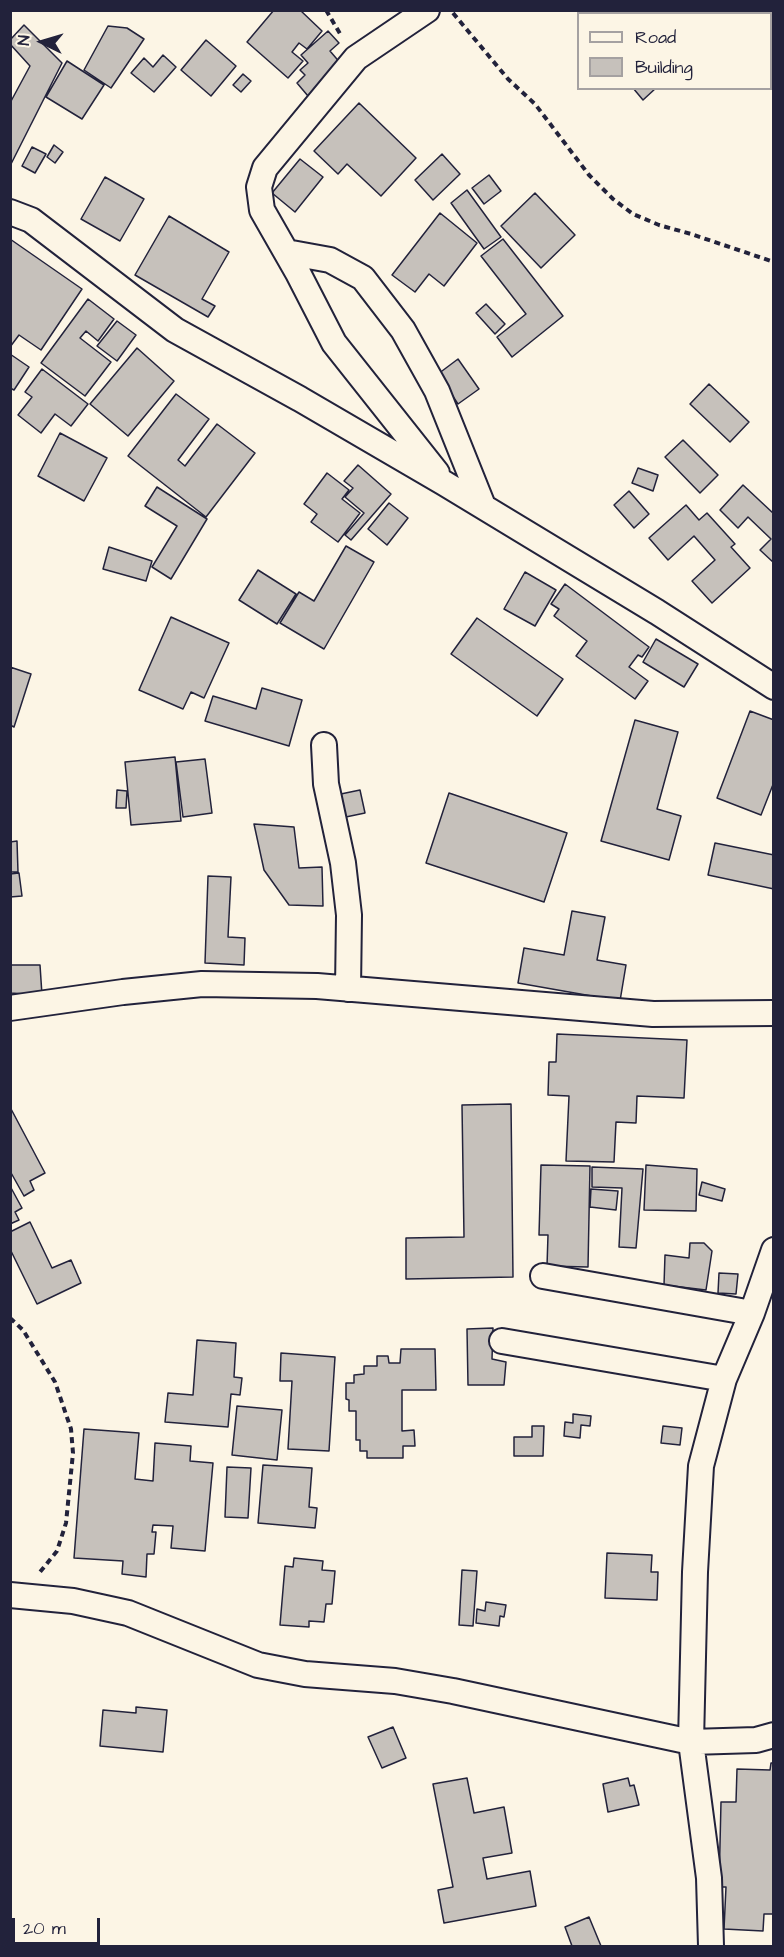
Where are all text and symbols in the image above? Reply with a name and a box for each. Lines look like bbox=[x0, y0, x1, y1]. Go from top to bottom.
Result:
north arrow bbox=[12, 12, 72, 72]
legend bbox=[577, 12, 772, 90]
text: Road bbox=[635, 25, 676, 50]
text: N bbox=[13, 34, 35, 46]
text: Building bbox=[635, 55, 693, 80]
scale bar bbox=[15, 1906, 104, 1944]
text: 20 m bbox=[23, 1916, 66, 1941]

